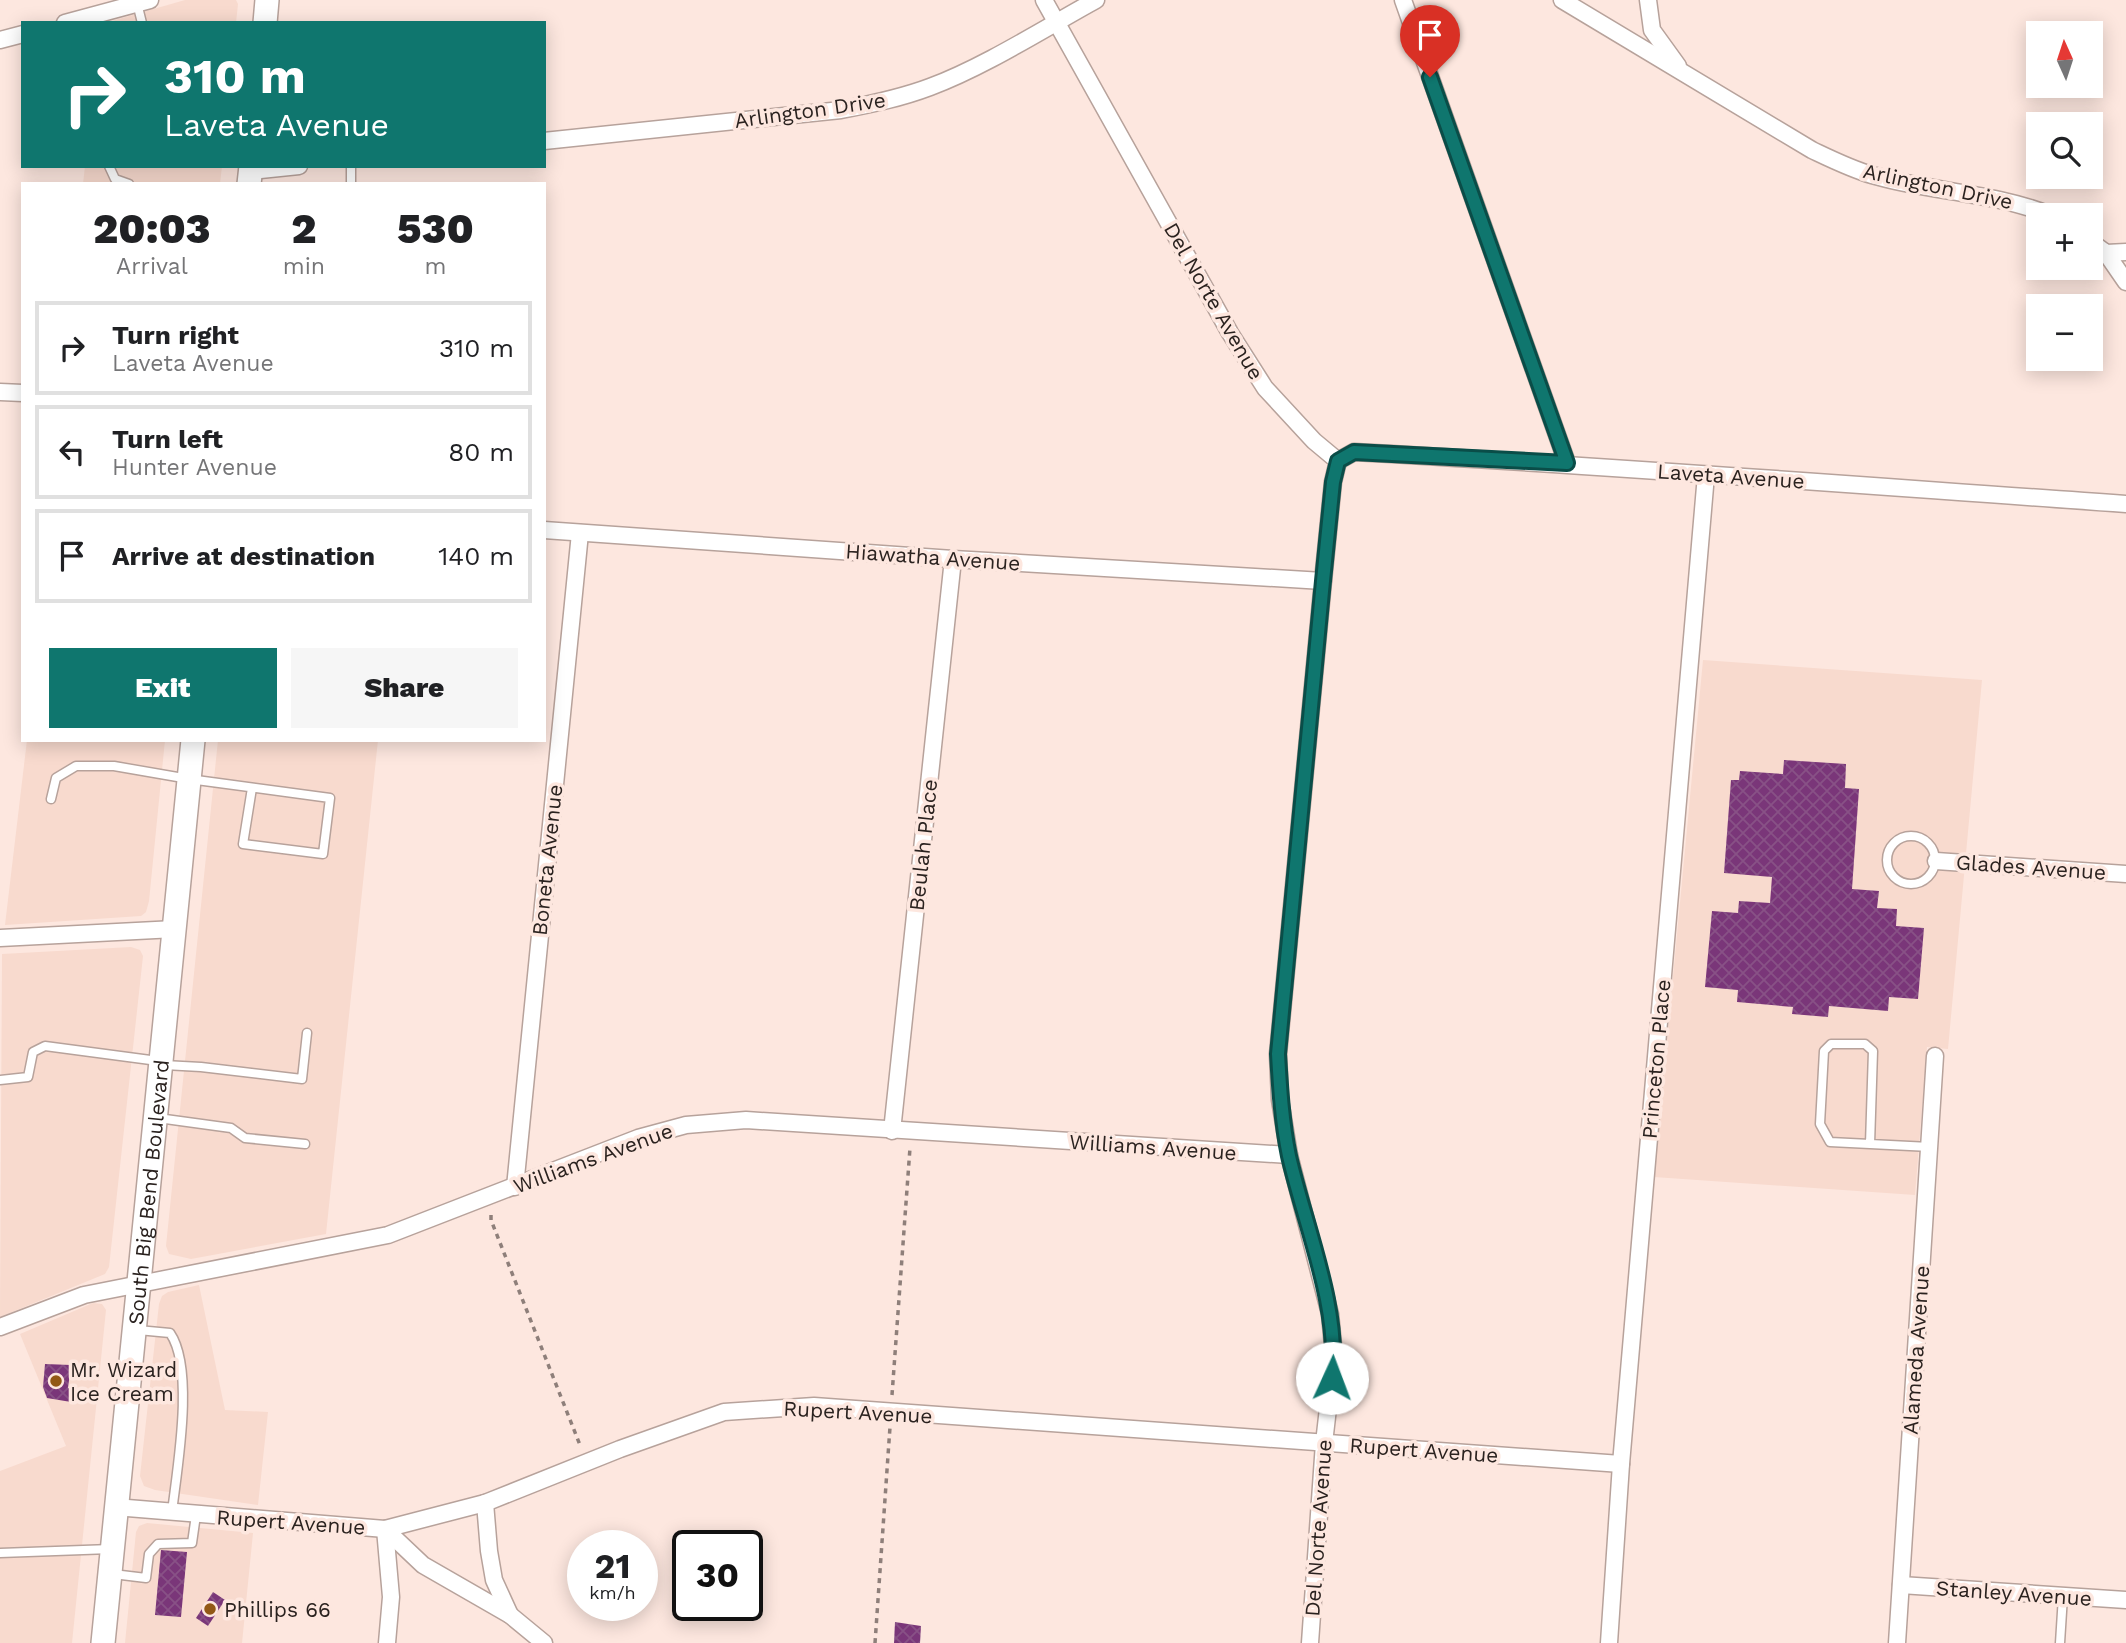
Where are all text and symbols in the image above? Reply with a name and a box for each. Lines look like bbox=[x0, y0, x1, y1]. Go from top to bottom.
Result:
pin bbox=[1400, 5, 1460, 77]
icon: arrive bbox=[1411, 16, 1449, 54]
north arrow bbox=[2026, 21, 2104, 98]
map controls bbox=[2026, 21, 2103, 371]
text: 310 m bbox=[164, 47, 306, 105]
icon: right bbox=[49, 49, 140, 140]
street label: Arlington Drive bbox=[733, 87, 887, 133]
text: Laveta Avenue bbox=[164, 106, 389, 144]
button: search bbox=[2026, 112, 2103, 189]
street label: Arlington Drive bbox=[1861, 158, 2015, 214]
button: + bbox=[2026, 203, 2103, 280]
text: 20:03 bbox=[93, 204, 211, 253]
text: 2 bbox=[291, 204, 316, 253]
text: 530 bbox=[397, 204, 474, 253]
street label: Del Norte Avenue bbox=[1159, 218, 1269, 384]
text: Arrival bbox=[116, 253, 188, 280]
text: min bbox=[283, 253, 325, 280]
text: m bbox=[425, 253, 446, 280]
button: − bbox=[2026, 294, 2103, 371]
text: Turn right bbox=[112, 320, 239, 350]
icon: right bbox=[53, 329, 91, 367]
text: 310 m bbox=[439, 333, 514, 363]
text: Laveta Avenue bbox=[112, 350, 274, 377]
text: Turn left bbox=[112, 424, 223, 454]
icon: left bbox=[53, 433, 91, 471]
text: 80 m bbox=[448, 437, 514, 467]
text: Hunter Avenue bbox=[112, 454, 277, 481]
street label: Laveta Avenue bbox=[1657, 458, 1805, 494]
icon: arrive bbox=[53, 537, 91, 575]
street label: Hiawatha Avenue bbox=[845, 538, 1021, 576]
text: Arrive at destination bbox=[112, 541, 375, 571]
text: 140 m bbox=[438, 541, 514, 571]
button: Exit bbox=[49, 648, 277, 728]
button: Share bbox=[291, 648, 518, 728]
street label: Beulah Place bbox=[904, 778, 942, 912]
street label: Boneta Avenue bbox=[527, 783, 567, 937]
street label: Glades Avenue bbox=[1955, 849, 2107, 885]
street label: Princeton Place bbox=[1637, 978, 1675, 1140]
street label: South Big Bend Boulevard bbox=[122, 1058, 174, 1326]
street label: Williams Avenue bbox=[510, 1118, 676, 1198]
street label: Williams Avenue bbox=[1068, 1129, 1238, 1165]
street label: Alameda Avenue bbox=[1898, 1265, 1934, 1435]
position arrow bbox=[1295, 1341, 1369, 1415]
place label: Mr. Wizard Ice Cream bbox=[70, 1357, 177, 1406]
marker: Mr. Wizard Ice Cream bbox=[48, 1373, 64, 1389]
street label: Rupert Avenue bbox=[783, 1396, 933, 1428]
street label: Rupert Avenue bbox=[1349, 1432, 1499, 1468]
street label: Del Norte Avenue bbox=[1299, 1439, 1337, 1617]
street label: Rupert Avenue bbox=[216, 1504, 366, 1540]
speed limit sign: 30 bbox=[672, 1530, 763, 1621]
text: 21 bbox=[595, 1545, 630, 1587]
street label: Stanley Avenue bbox=[1935, 1575, 2093, 1611]
text: km/h bbox=[589, 1582, 636, 1603]
place label: Phillips 66 bbox=[224, 1597, 331, 1622]
marker: Phillips 66 bbox=[202, 1601, 218, 1617]

